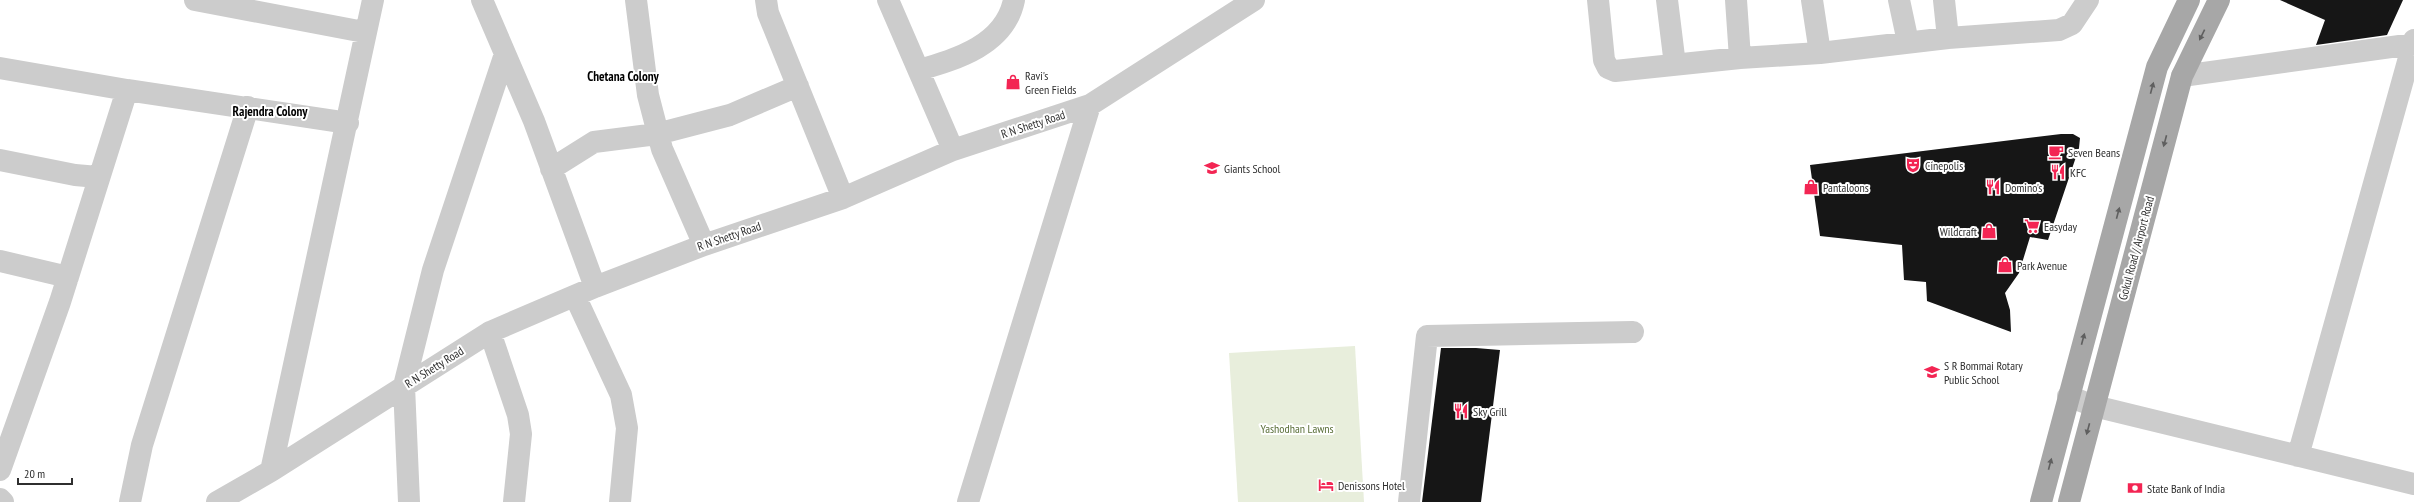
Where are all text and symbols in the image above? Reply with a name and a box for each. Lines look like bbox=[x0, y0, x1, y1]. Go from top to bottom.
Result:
one-way arrow bbox=[2199, 29, 2205, 41]
district label: Chetana Colony bbox=[587, 68, 660, 85]
place label: Ravi's Green Fields bbox=[1025, 68, 1076, 97]
shop icon: Ravi's Green Fields bbox=[1004, 73, 1022, 91]
one-way arrow bbox=[2149, 81, 2155, 93]
district label: Rajendra Colony bbox=[232, 103, 308, 120]
street label: R N Shetty Road bbox=[999, 107, 1067, 141]
one-way arrow bbox=[2162, 135, 2168, 147]
cafe icon: Seven Beans bbox=[2047, 143, 2065, 161]
place label: Seven Beans bbox=[2068, 145, 2120, 160]
theatre icon: Cinepolis bbox=[1904, 156, 1922, 174]
place label: Cinepolis bbox=[1925, 158, 1963, 173]
school or university icon: Giants School bbox=[1203, 159, 1221, 177]
place label: Giants School bbox=[1224, 161, 1281, 176]
restaurant icon: KFC bbox=[2049, 163, 2067, 181]
place label: KFC bbox=[2070, 165, 2087, 180]
shop icon: Pantaloons bbox=[1802, 178, 1820, 196]
restaurant icon: Domino's bbox=[1984, 178, 2002, 196]
place label: Pantaloons bbox=[1823, 180, 1869, 195]
place label: Domino's bbox=[2005, 180, 2042, 195]
street label: Gokul Road / Airport Road bbox=[2115, 194, 2157, 302]
one-way arrow bbox=[2115, 207, 2121, 219]
supermarket icon: Easyday bbox=[2023, 217, 2041, 235]
street label: R N Shetty Road bbox=[695, 218, 763, 254]
place label: Easyday bbox=[2044, 219, 2078, 234]
shop icon: Wildcraft bbox=[1980, 222, 1998, 240]
place label: Wildcraft bbox=[1940, 224, 1978, 239]
shop icon: Park Avenue bbox=[1996, 256, 2014, 274]
place label: Park Avenue bbox=[2017, 258, 2067, 273]
one-way arrow bbox=[2081, 332, 2087, 345]
street label: R N Shetty Road bbox=[402, 343, 466, 391]
place label: S R Bommai Rotary Public School bbox=[1944, 358, 2023, 387]
school or university icon: S R Bommai Rotary Public School bbox=[1923, 363, 1941, 381]
restaurant icon: Sky Grill bbox=[1452, 402, 1470, 420]
place label: Sky Grill bbox=[1473, 404, 1507, 419]
park label: Yashodhan Lawns bbox=[1260, 421, 1334, 436]
one-way arrow bbox=[2085, 423, 2091, 435]
one-way arrow bbox=[2048, 458, 2054, 470]
scale bar bbox=[18, 460, 72, 486]
text: 20 m bbox=[24, 466, 45, 481]
hotel icon: Denissons Hotel bbox=[1317, 476, 1335, 494]
place label: Denissons Hotel bbox=[1338, 478, 1405, 493]
bank icon: State Bank of India bbox=[2126, 479, 2144, 497]
place label: State Bank of India bbox=[2147, 481, 2225, 496]

